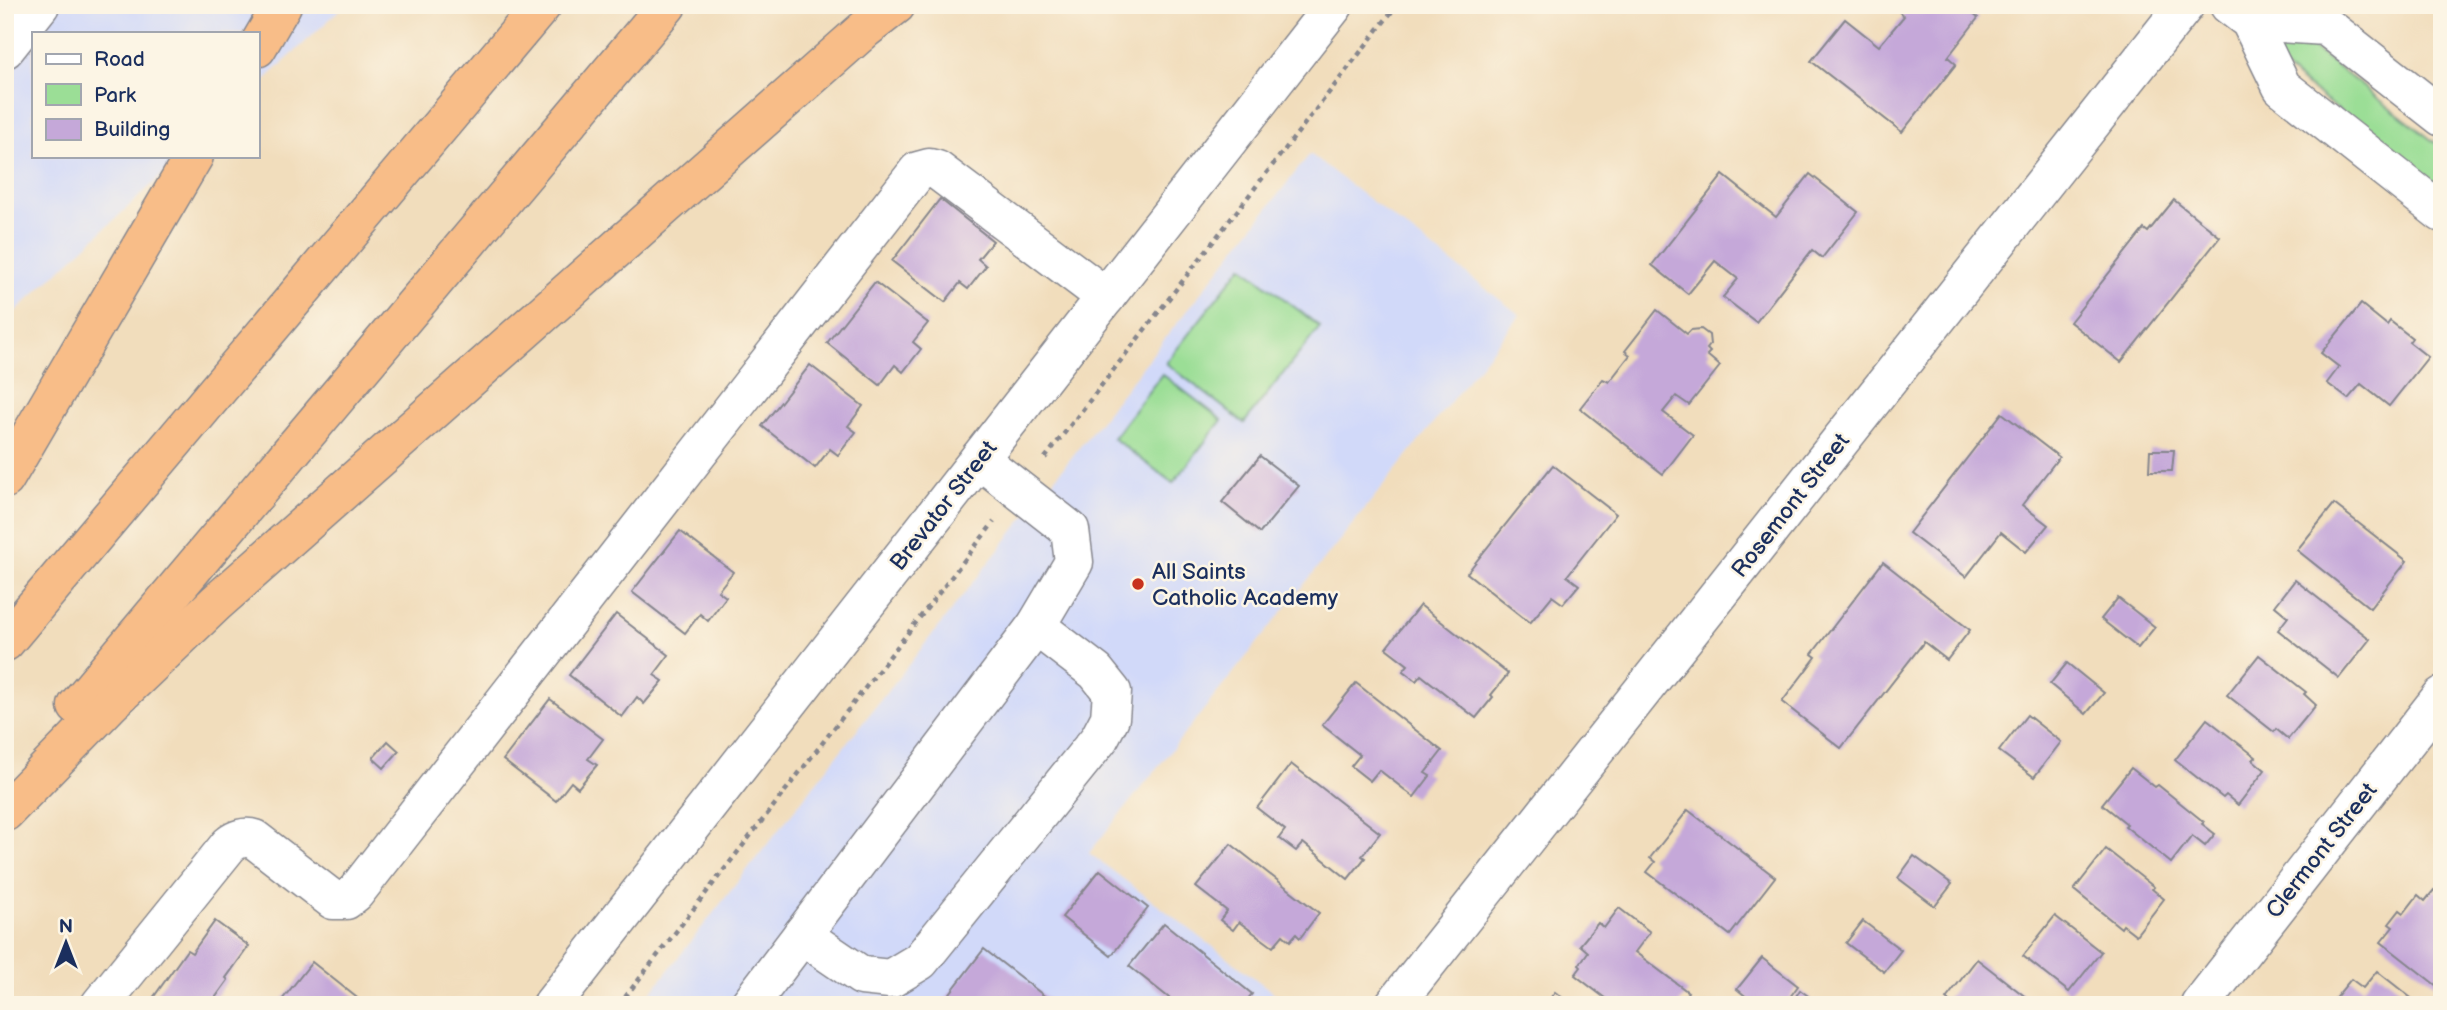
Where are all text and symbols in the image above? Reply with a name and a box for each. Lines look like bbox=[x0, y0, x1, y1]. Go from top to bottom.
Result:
legend bbox=[32, 32, 259, 158]
text: Road bbox=[94, 47, 145, 72]
text: Park bbox=[94, 83, 137, 108]
text: Building bbox=[94, 117, 170, 142]
street label: Rosemont Street bbox=[1726, 428, 1856, 583]
street label: Brevator Street bbox=[884, 435, 1003, 576]
place label: All Saints Catholic Academy bbox=[1152, 558, 1339, 612]
marker: All Saints Catholic Academy bbox=[1130, 576, 1146, 592]
street label: Clermont Street bbox=[2260, 777, 2383, 924]
north arrow bbox=[32, 908, 102, 978]
text: N bbox=[59, 916, 73, 939]

